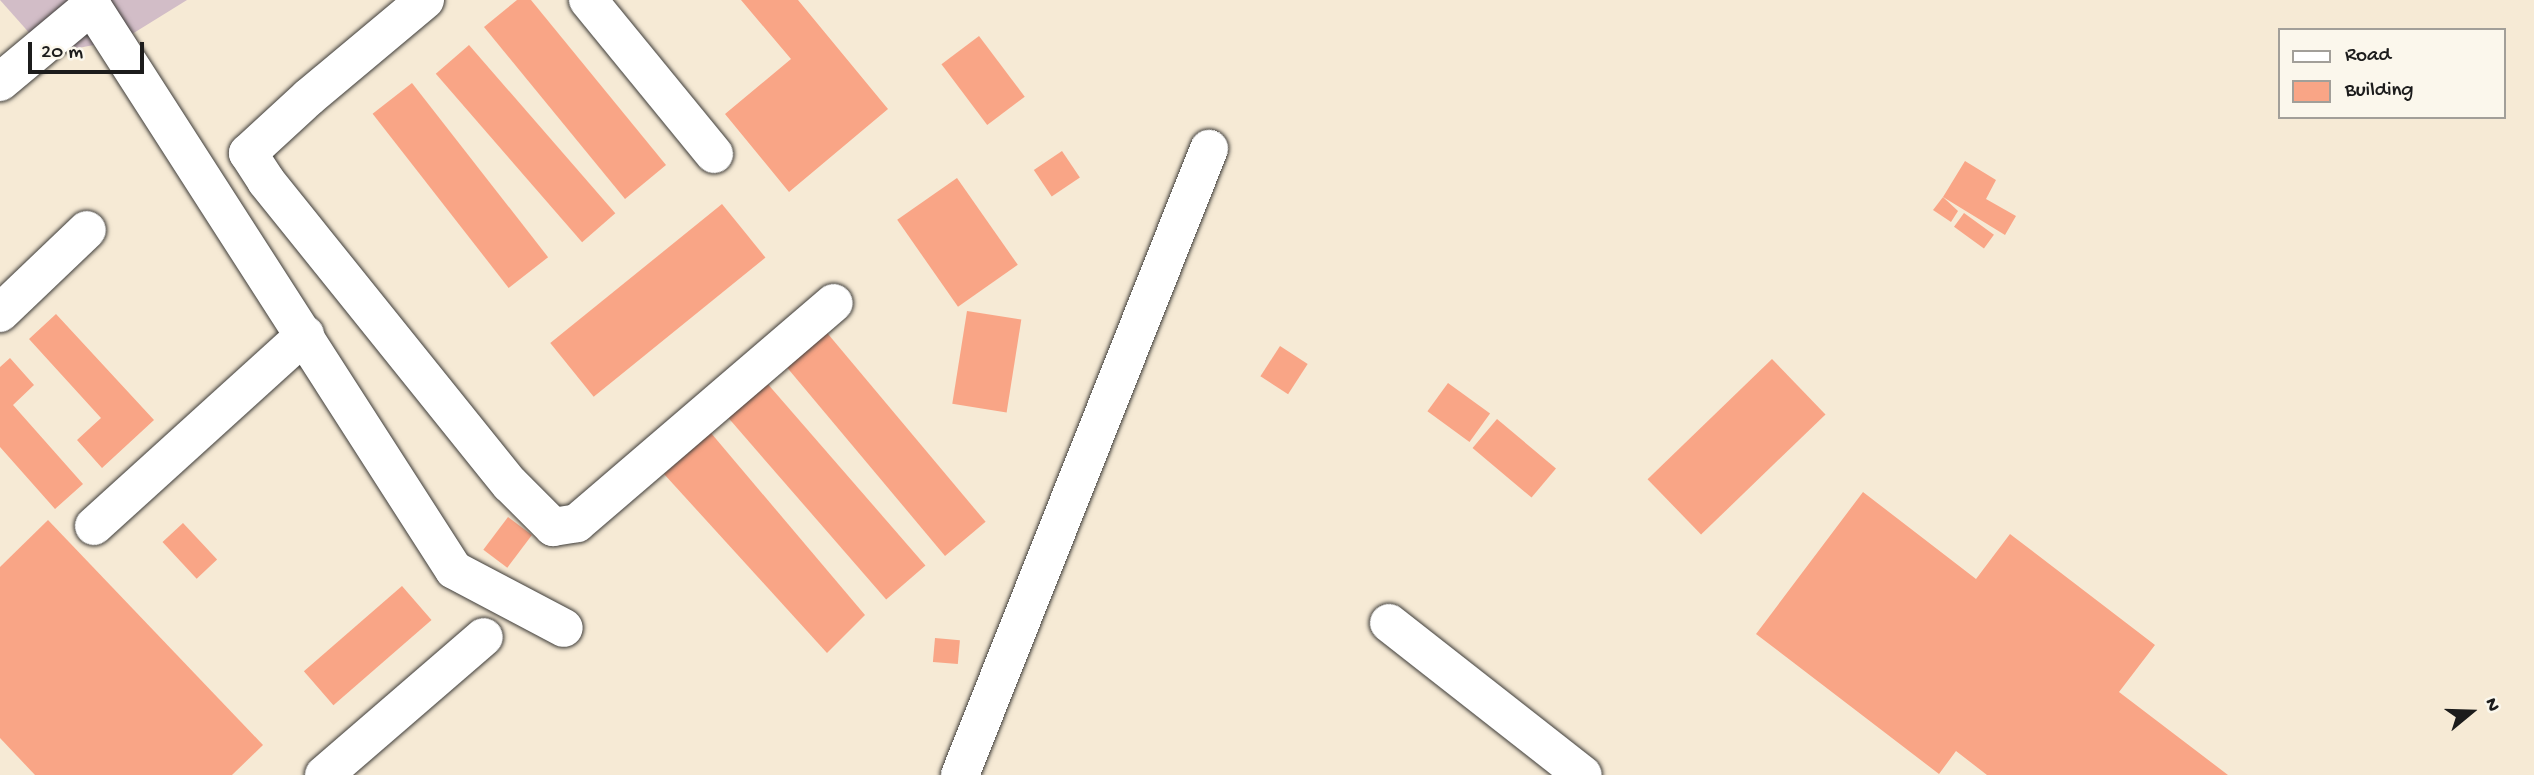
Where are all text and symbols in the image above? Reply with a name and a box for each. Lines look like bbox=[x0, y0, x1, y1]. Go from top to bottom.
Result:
scale bar bbox=[32, 28, 147, 72]
legend bbox=[2278, 28, 2506, 119]
text: 20 m bbox=[41, 41, 83, 66]
text: Road bbox=[2345, 44, 2391, 69]
text: Building bbox=[2345, 79, 2414, 104]
north arrow bbox=[2436, 677, 2506, 747]
text: N bbox=[2478, 695, 2504, 715]

